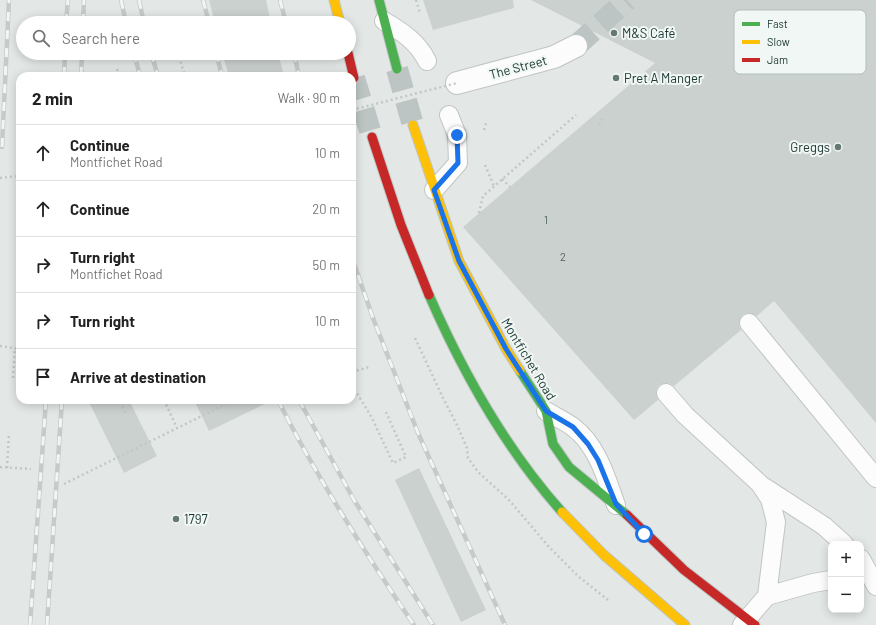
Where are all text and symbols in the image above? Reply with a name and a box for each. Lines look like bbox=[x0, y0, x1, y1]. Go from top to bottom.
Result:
legend bbox=[734, 10, 866, 74]
search box bbox=[16, 16, 356, 60]
text: Fast bbox=[767, 17, 788, 30]
place label: M&S Café bbox=[622, 25, 675, 41]
icon: search bbox=[30, 27, 52, 49]
marker: M&S Café bbox=[609, 28, 619, 38]
text: Search here bbox=[62, 29, 140, 47]
text: Slow bbox=[767, 35, 790, 48]
street label: The Street bbox=[487, 52, 549, 82]
text: Jam bbox=[767, 53, 788, 66]
place label: Pret A Manger bbox=[624, 70, 703, 86]
marker: Pret A Manger bbox=[611, 73, 621, 83]
text: 2 min bbox=[32, 88, 73, 108]
text: Walk · 90 m bbox=[278, 90, 340, 106]
route end bbox=[448, 126, 466, 144]
text: Continue bbox=[70, 136, 130, 154]
place label: Greggs bbox=[790, 139, 830, 155]
icon: ahead bbox=[32, 142, 54, 164]
marker: Greggs bbox=[833, 142, 843, 152]
text: 10 m bbox=[315, 145, 340, 161]
text: Montfichet Road bbox=[70, 154, 163, 170]
icon: ahead bbox=[32, 198, 54, 220]
text: Continue bbox=[70, 200, 130, 218]
text: 20 m bbox=[312, 201, 340, 217]
house number: 1 bbox=[544, 213, 548, 226]
text: Turn right bbox=[70, 248, 135, 266]
house number: 2 bbox=[560, 250, 566, 263]
icon: right bbox=[32, 254, 54, 276]
text: 50 m bbox=[313, 257, 340, 273]
text: Montfichet Road bbox=[70, 266, 163, 282]
icon: right bbox=[32, 310, 54, 332]
text: Turn right bbox=[70, 312, 135, 330]
text: 10 m bbox=[315, 313, 340, 329]
street label: Montfichet Road bbox=[498, 315, 560, 403]
icon: arrive bbox=[32, 366, 54, 388]
text: Arrive at destination bbox=[70, 368, 206, 386]
place label: 1797 bbox=[184, 511, 208, 527]
marker: 1797 bbox=[171, 514, 181, 524]
route start bbox=[635, 525, 653, 543]
map controls bbox=[828, 541, 864, 613]
button: + bbox=[828, 541, 864, 577]
button: − bbox=[828, 577, 864, 613]

